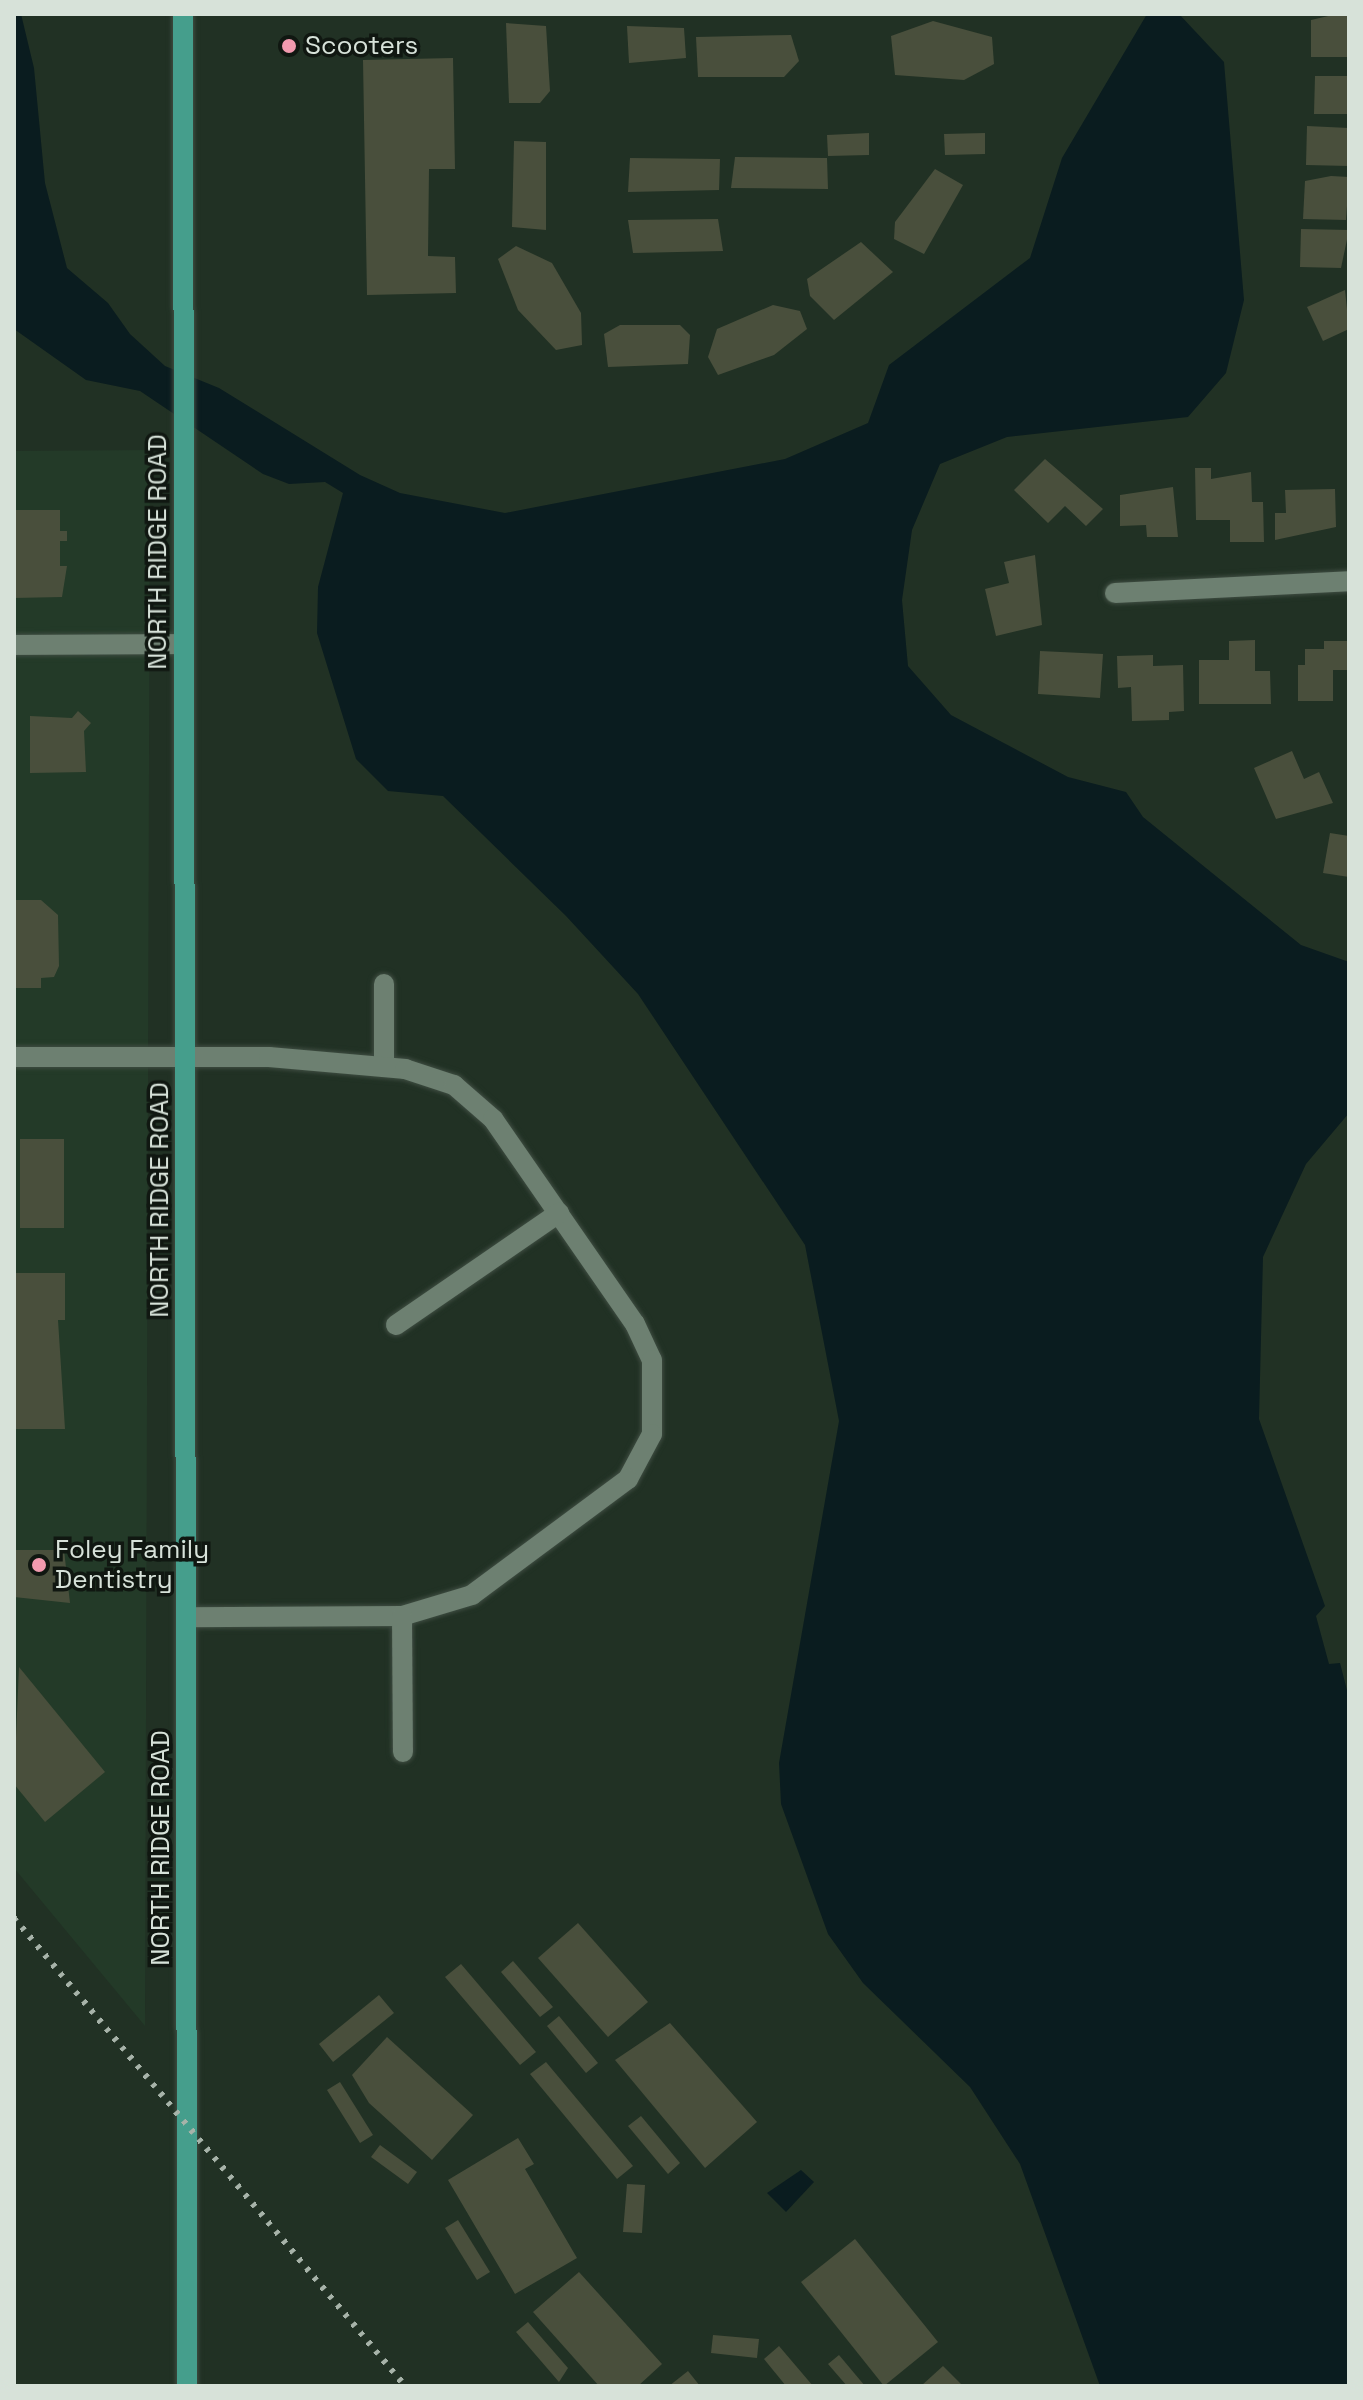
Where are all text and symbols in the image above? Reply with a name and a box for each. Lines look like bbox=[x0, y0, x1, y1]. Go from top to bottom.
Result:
place label: Scooters bbox=[305, 30, 418, 62]
marker: Scooters bbox=[280, 37, 298, 55]
street label: NORTH RIDGE ROAD bbox=[142, 434, 174, 670]
street label: NORTH RIDGE ROAD bbox=[144, 1082, 176, 1318]
place label: Foley Family Dentistry bbox=[55, 1534, 209, 1596]
marker: Foley Family Dentistry bbox=[30, 1556, 48, 1574]
street label: NORTH RIDGE ROAD bbox=[145, 1730, 177, 1966]

